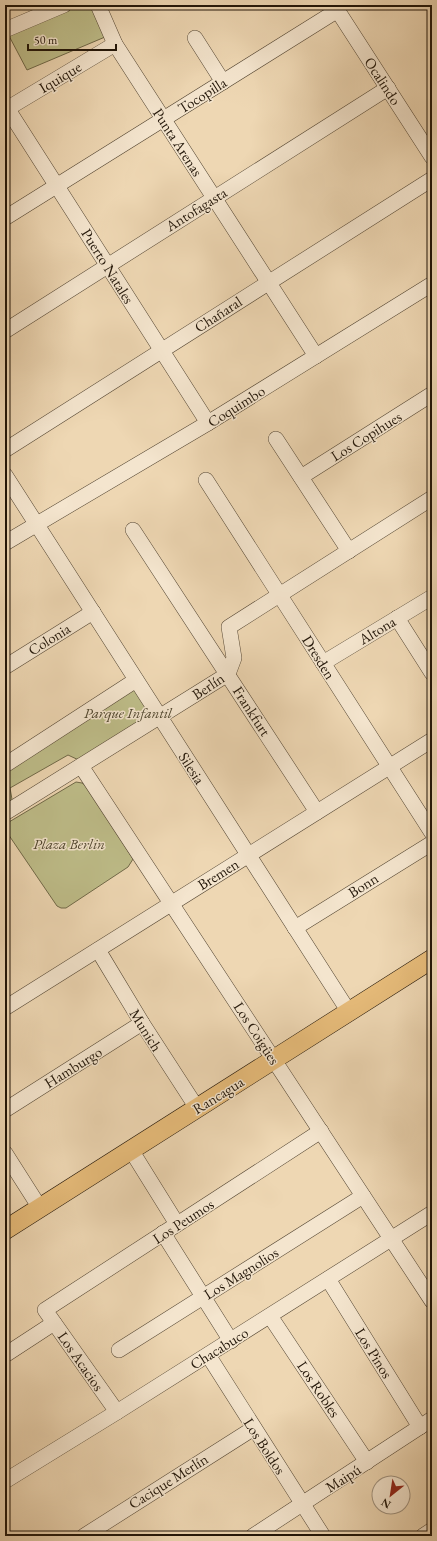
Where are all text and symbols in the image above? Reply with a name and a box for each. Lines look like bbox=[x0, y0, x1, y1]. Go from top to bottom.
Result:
scale bar bbox=[28, 26, 116, 52]
text: 50 m bbox=[34, 32, 58, 48]
street label: Ocalindo bbox=[360, 53, 406, 109]
street label: Iquique bbox=[35, 57, 85, 97]
street label: Tocopilla bbox=[174, 73, 230, 117]
street label: Punta Arenas bbox=[149, 104, 207, 180]
street label: Antofagasta bbox=[161, 183, 230, 236]
street label: Puerto Natales bbox=[77, 225, 139, 307]
street label: Chañaral bbox=[191, 291, 246, 336]
street label: Coquimbo bbox=[204, 381, 268, 431]
street label: Los Copihues bbox=[327, 407, 405, 465]
street label: Altona bbox=[354, 612, 399, 649]
street label: Colonia bbox=[24, 619, 74, 659]
street label: Dresden bbox=[298, 631, 340, 683]
street label: Berlín bbox=[188, 668, 228, 704]
street label: Frankfurt bbox=[229, 682, 275, 740]
park label: Parque Infantil bbox=[84, 703, 173, 723]
street label: Silesia bbox=[175, 748, 209, 788]
park label: Plaza Berlin bbox=[33, 834, 105, 853]
street label: Bremen bbox=[194, 854, 242, 894]
street label: Bonn bbox=[344, 868, 382, 902]
street label: Los Coigües bbox=[230, 998, 284, 1068]
street label: Munich bbox=[126, 1005, 167, 1055]
street label: Hamburgo bbox=[41, 1042, 105, 1092]
street label: Rancagua bbox=[189, 1072, 247, 1118]
street label: Los Peumos bbox=[149, 1194, 217, 1248]
street label: Los Magnolios bbox=[200, 1242, 282, 1303]
street label: Chacabuco bbox=[186, 1323, 252, 1373]
street label: Los Pinos bbox=[351, 1324, 397, 1382]
street label: Los Acacios bbox=[54, 1328, 108, 1395]
street label: Los Robles bbox=[293, 1357, 345, 1421]
street label: Los Boldos bbox=[240, 1414, 290, 1478]
street label: Cacique Merlín bbox=[125, 1449, 211, 1513]
street label: Maipú bbox=[322, 1459, 364, 1496]
north arrow bbox=[371, 1475, 411, 1515]
text: N bbox=[379, 1495, 393, 1512]

